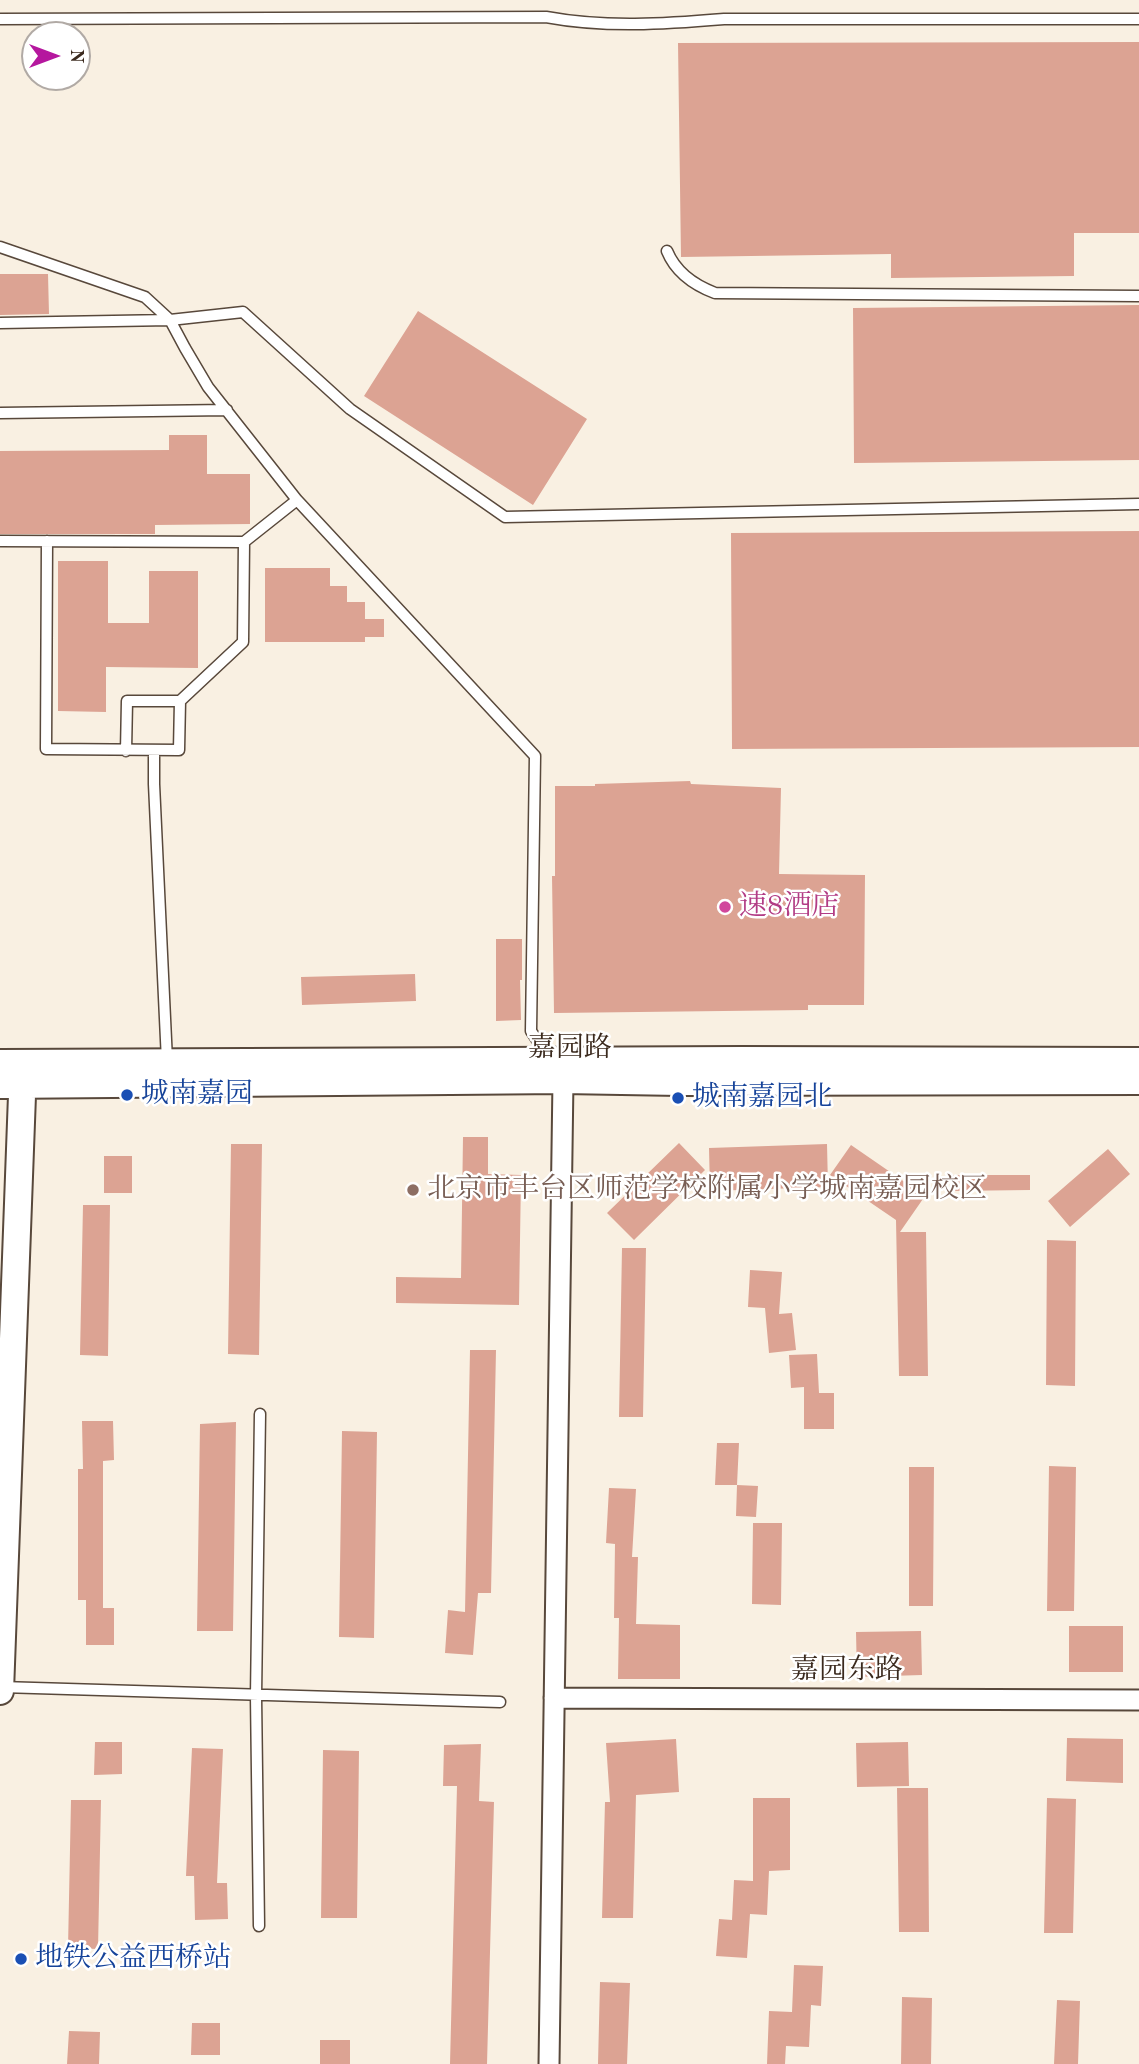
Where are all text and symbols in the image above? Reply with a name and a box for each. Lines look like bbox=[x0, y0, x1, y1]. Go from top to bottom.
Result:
north arrow bbox=[21, 21, 91, 91]
text: N bbox=[66, 49, 85, 63]
place label: 速8酒店 bbox=[739, 890, 839, 924]
marker: 速8酒店 bbox=[717, 899, 733, 915]
street label: 嘉园路 bbox=[528, 1032, 612, 1066]
place label: 城南嘉园 bbox=[141, 1078, 253, 1112]
place label: 城南嘉园北 bbox=[692, 1081, 832, 1115]
marker: 城南嘉园 bbox=[119, 1087, 135, 1103]
marker: 城南嘉园北 bbox=[670, 1090, 686, 1106]
place label: 北京市丰台区师范学校附属小学城南嘉园校区 bbox=[427, 1173, 987, 1207]
marker: 北京市丰台区师范学校附属小学城南嘉园校区 bbox=[405, 1182, 421, 1198]
street label: 嘉园东路 bbox=[791, 1654, 903, 1688]
place label: 地铁公益西桥站 bbox=[35, 1942, 231, 1976]
marker: 地铁公益西桥站 bbox=[13, 1951, 29, 1967]

